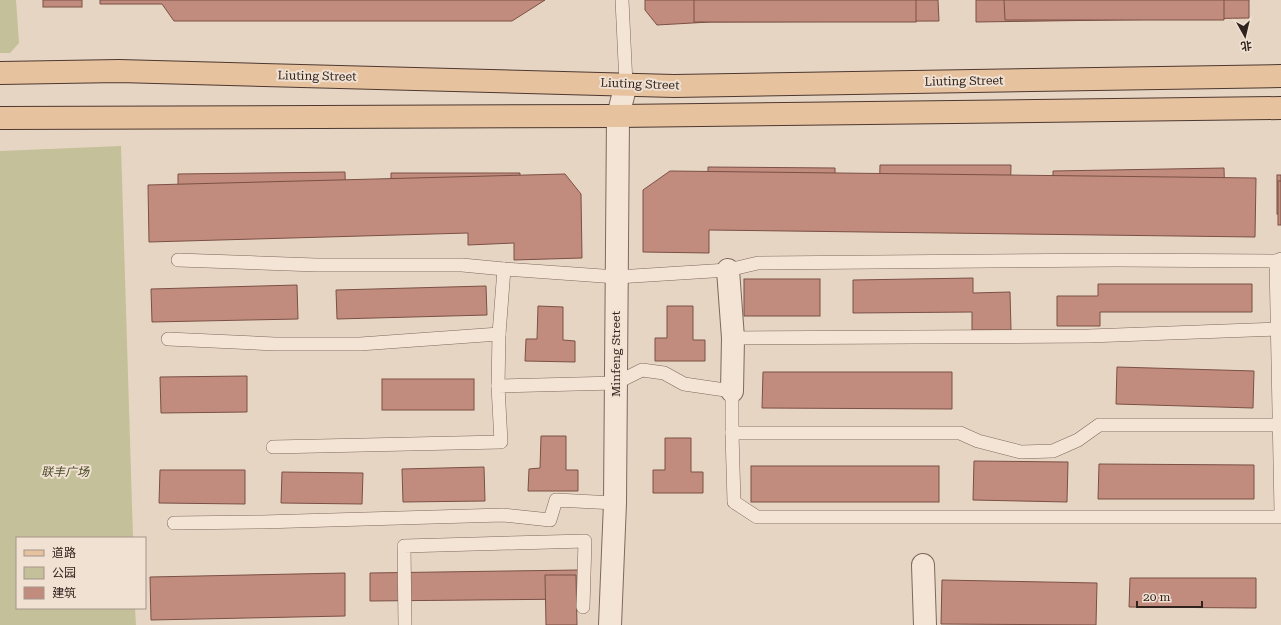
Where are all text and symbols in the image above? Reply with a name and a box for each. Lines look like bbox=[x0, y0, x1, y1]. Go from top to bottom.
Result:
north arrow bbox=[1225, 16, 1265, 56]
text: 北 bbox=[1240, 38, 1253, 53]
street label: Liuting Street bbox=[277, 68, 357, 84]
street label: Liuting Street bbox=[924, 73, 1004, 89]
street label: Liuting Street bbox=[600, 76, 680, 92]
street label: Minfeng Street bbox=[609, 310, 623, 397]
park label: 联丰广场 bbox=[41, 465, 90, 479]
legend bbox=[16, 537, 146, 609]
text: 道路 bbox=[52, 546, 76, 560]
text: 公园 bbox=[52, 566, 76, 580]
scale bar bbox=[1137, 583, 1202, 609]
text: 建筑 bbox=[52, 586, 76, 600]
text: 20 m bbox=[1143, 590, 1170, 604]

